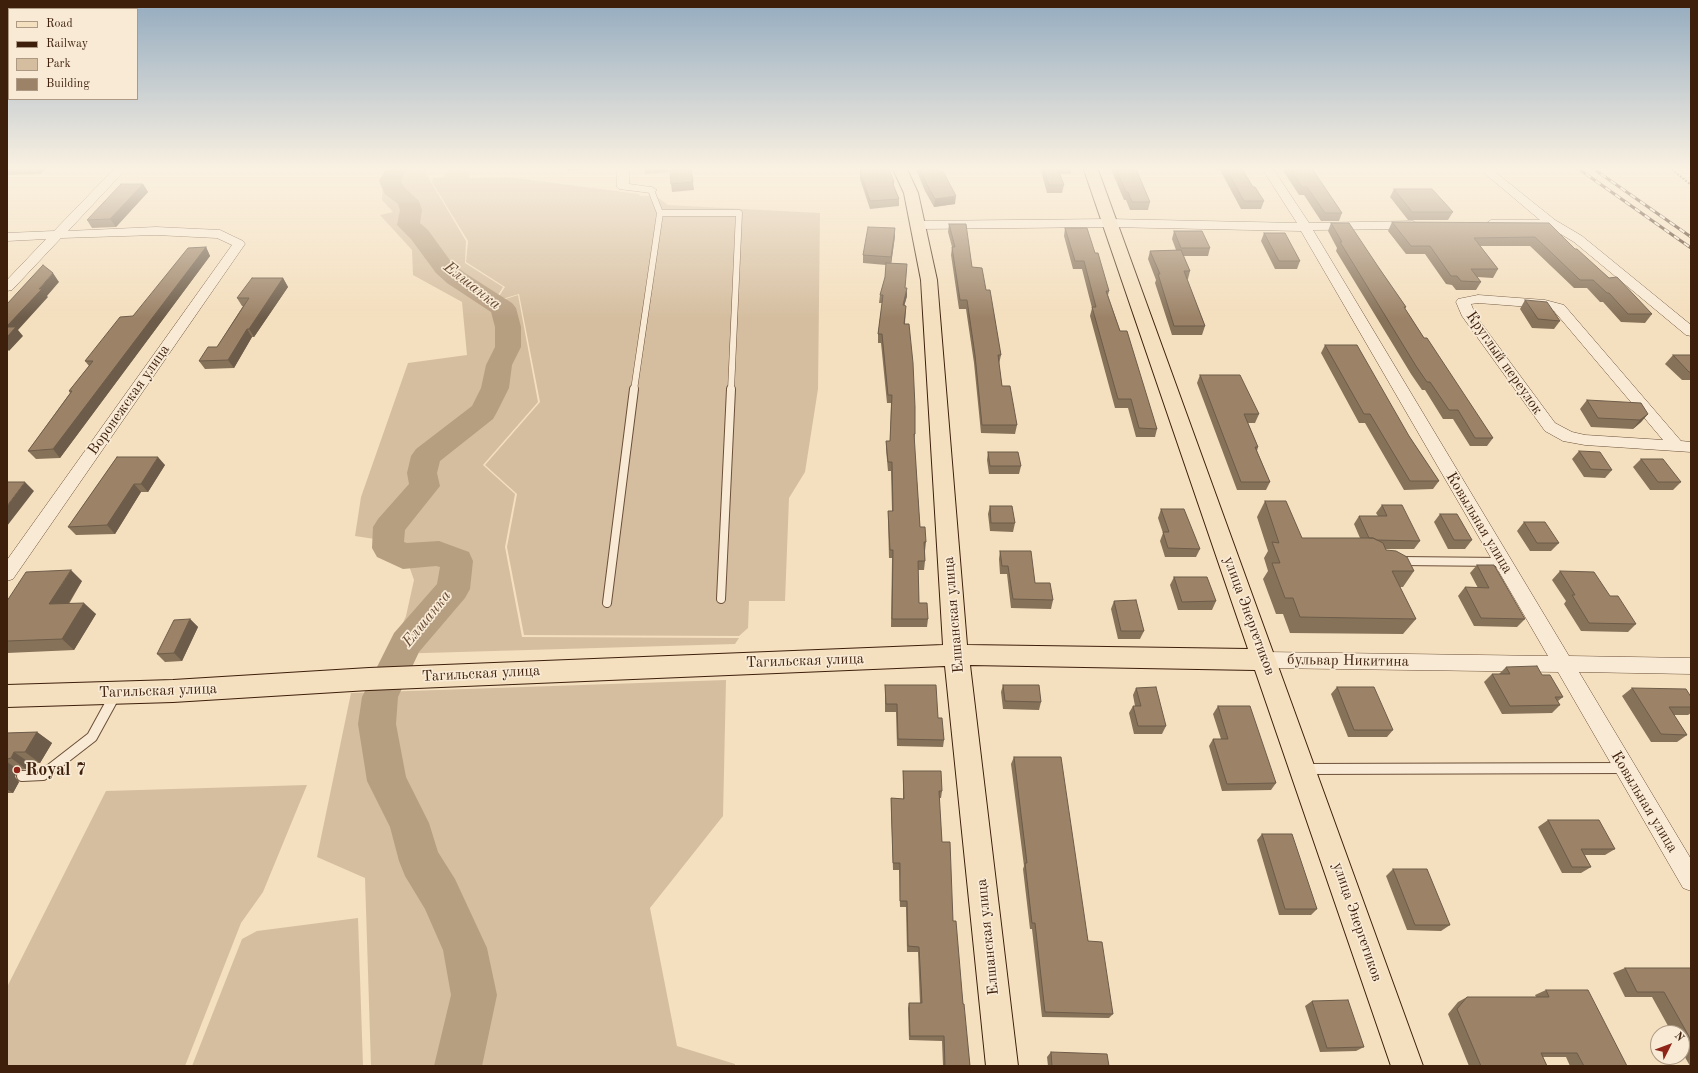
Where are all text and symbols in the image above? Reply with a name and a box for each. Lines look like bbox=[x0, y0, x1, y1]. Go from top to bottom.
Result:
legend bbox=[8, 8, 138, 100]
text: Road bbox=[46, 18, 73, 30]
text: Railway bbox=[46, 38, 88, 50]
text: Park bbox=[46, 58, 71, 70]
text: Building bbox=[46, 78, 90, 90]
water label: Елшанка bbox=[440, 258, 504, 314]
street label: Круглый переулок bbox=[1462, 308, 1546, 418]
street label: Воронежская улица bbox=[84, 341, 174, 459]
street label: Ковыльная улица bbox=[1442, 469, 1516, 577]
street label: улица Энергетиков bbox=[1219, 554, 1279, 678]
street label: Елшанская улица bbox=[940, 556, 968, 674]
water label: Елшанка bbox=[398, 587, 456, 651]
street label: Тагильская улица bbox=[746, 650, 864, 672]
street label: бульвар Никитина bbox=[1287, 651, 1409, 671]
street label: Тагильская улица bbox=[421, 662, 541, 686]
street label: Тагильская улица bbox=[99, 680, 217, 702]
street label: Ковыльная улица bbox=[1607, 748, 1681, 856]
place label: Royal 7 bbox=[25, 759, 86, 781]
marker: Royal 7 bbox=[12, 765, 22, 775]
street label: улица Энергетиков bbox=[1328, 860, 1386, 984]
street label: Елшанская улица bbox=[973, 878, 1003, 996]
north arrow bbox=[1650, 1025, 1690, 1065]
text: N bbox=[1672, 1031, 1685, 1044]

